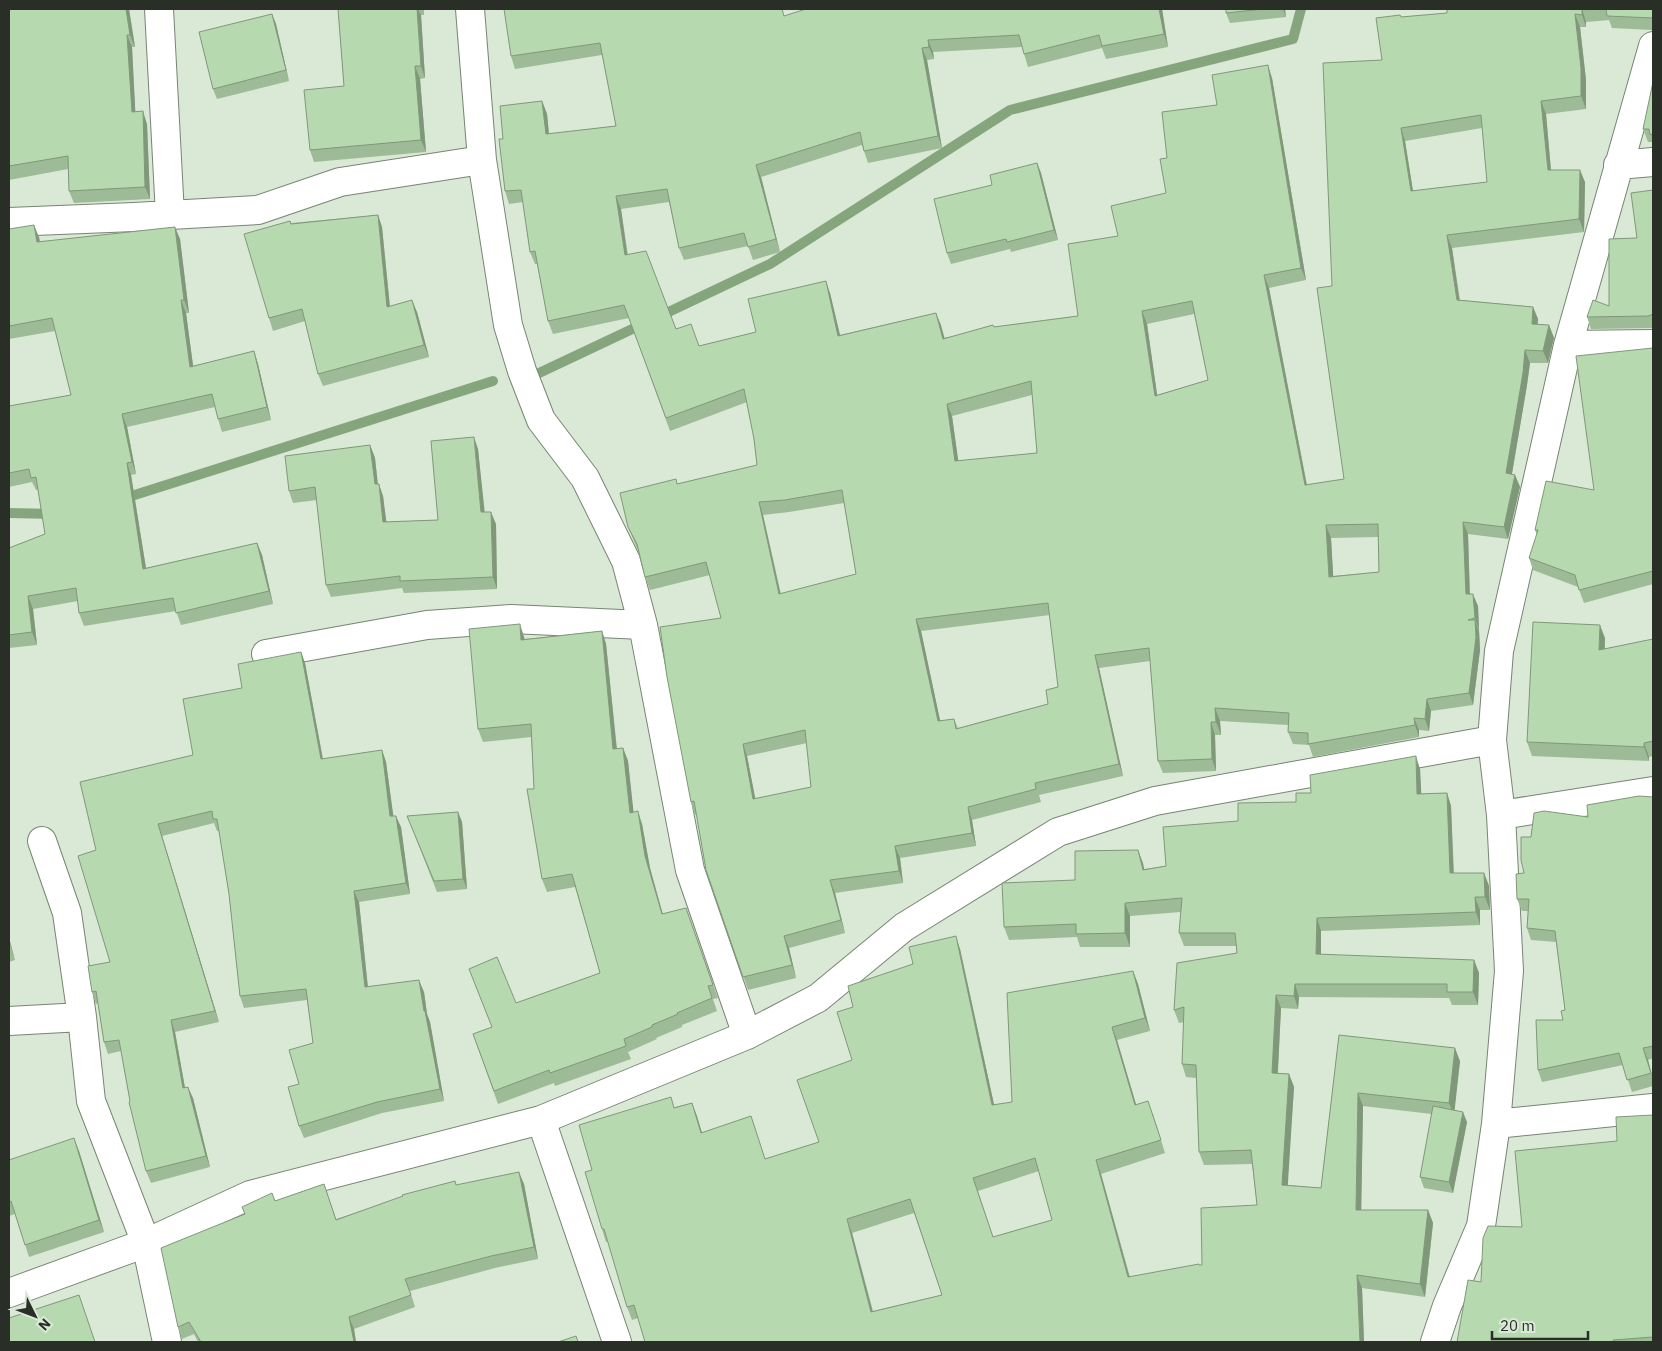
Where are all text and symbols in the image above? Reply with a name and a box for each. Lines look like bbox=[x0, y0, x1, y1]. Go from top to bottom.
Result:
north arrow bbox=[10, 1291, 60, 1341]
scale bar bbox=[1492, 1308, 1588, 1340]
text: N bbox=[35, 1315, 55, 1334]
text: 20 m bbox=[1500, 1316, 1535, 1335]

